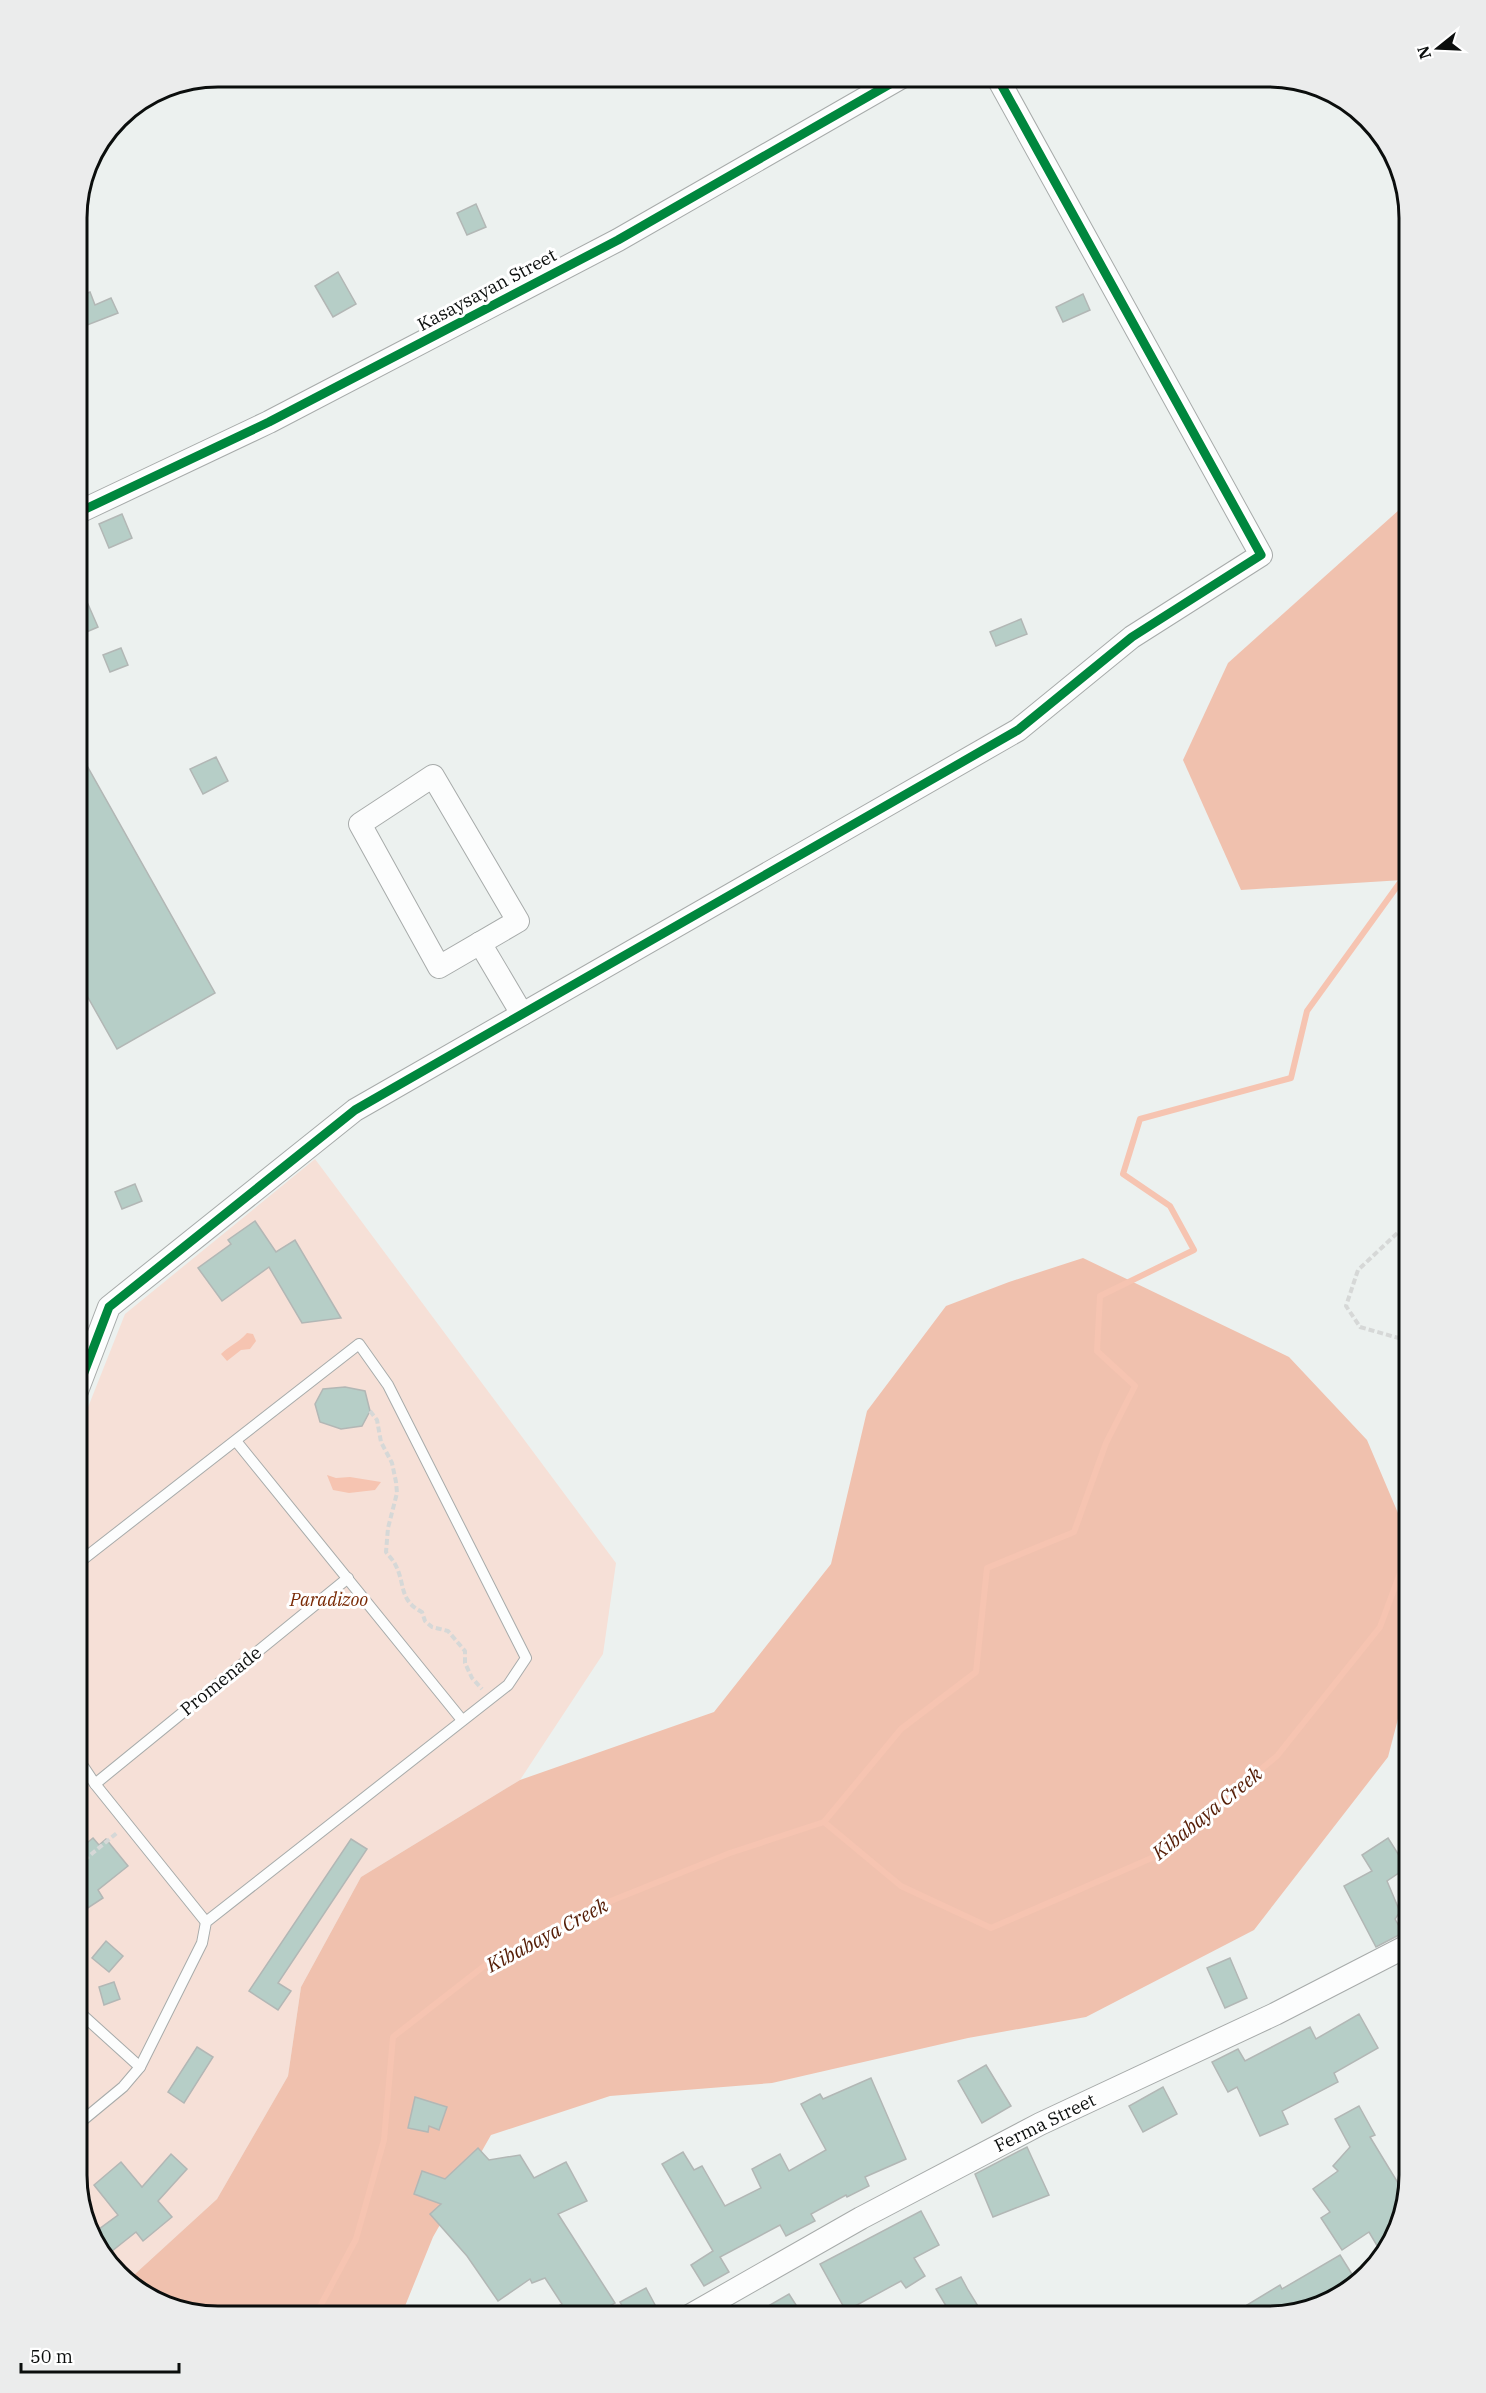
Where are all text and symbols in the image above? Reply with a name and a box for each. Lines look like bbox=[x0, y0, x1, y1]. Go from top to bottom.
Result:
north arrow bbox=[1408, 18, 1468, 78]
text: N bbox=[1412, 44, 1435, 62]
street label: Kasaysayan Street bbox=[413, 243, 560, 336]
park label: Paradizoo bbox=[289, 1588, 368, 1611]
street label: Promenade bbox=[175, 1641, 266, 1720]
water label: Kibabaya Creek bbox=[1145, 1760, 1268, 1866]
water label: Kibabaya Creek bbox=[480, 1891, 613, 1978]
street label: Ferma Street bbox=[990, 2088, 1099, 2157]
scale bar bbox=[21, 2336, 178, 2374]
text: 50 m bbox=[30, 2345, 73, 2368]

